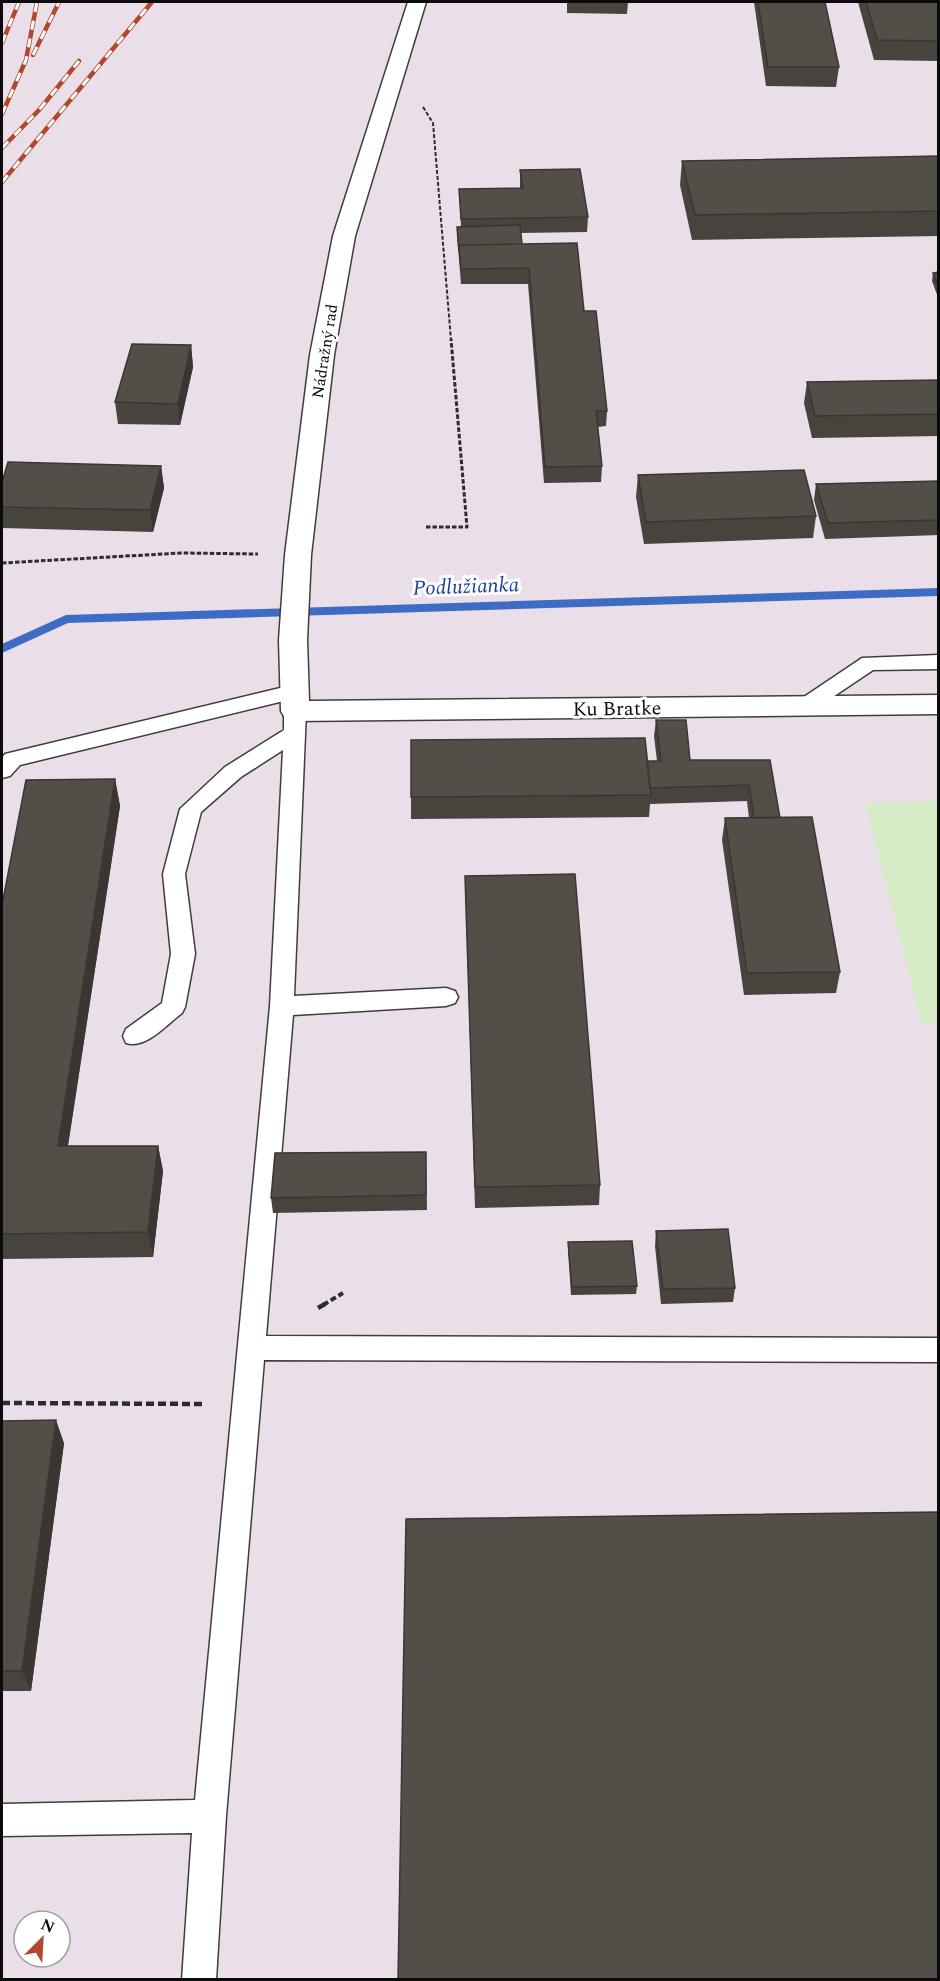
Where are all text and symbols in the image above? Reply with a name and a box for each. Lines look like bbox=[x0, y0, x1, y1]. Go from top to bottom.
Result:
street label: Nádražný rad bbox=[306, 302, 344, 400]
water label: Podlužianka bbox=[412, 569, 520, 605]
street label: Ku Bratke bbox=[572, 693, 662, 725]
north arrow bbox=[12, 1909, 72, 1969]
text: N bbox=[37, 1913, 59, 1940]

